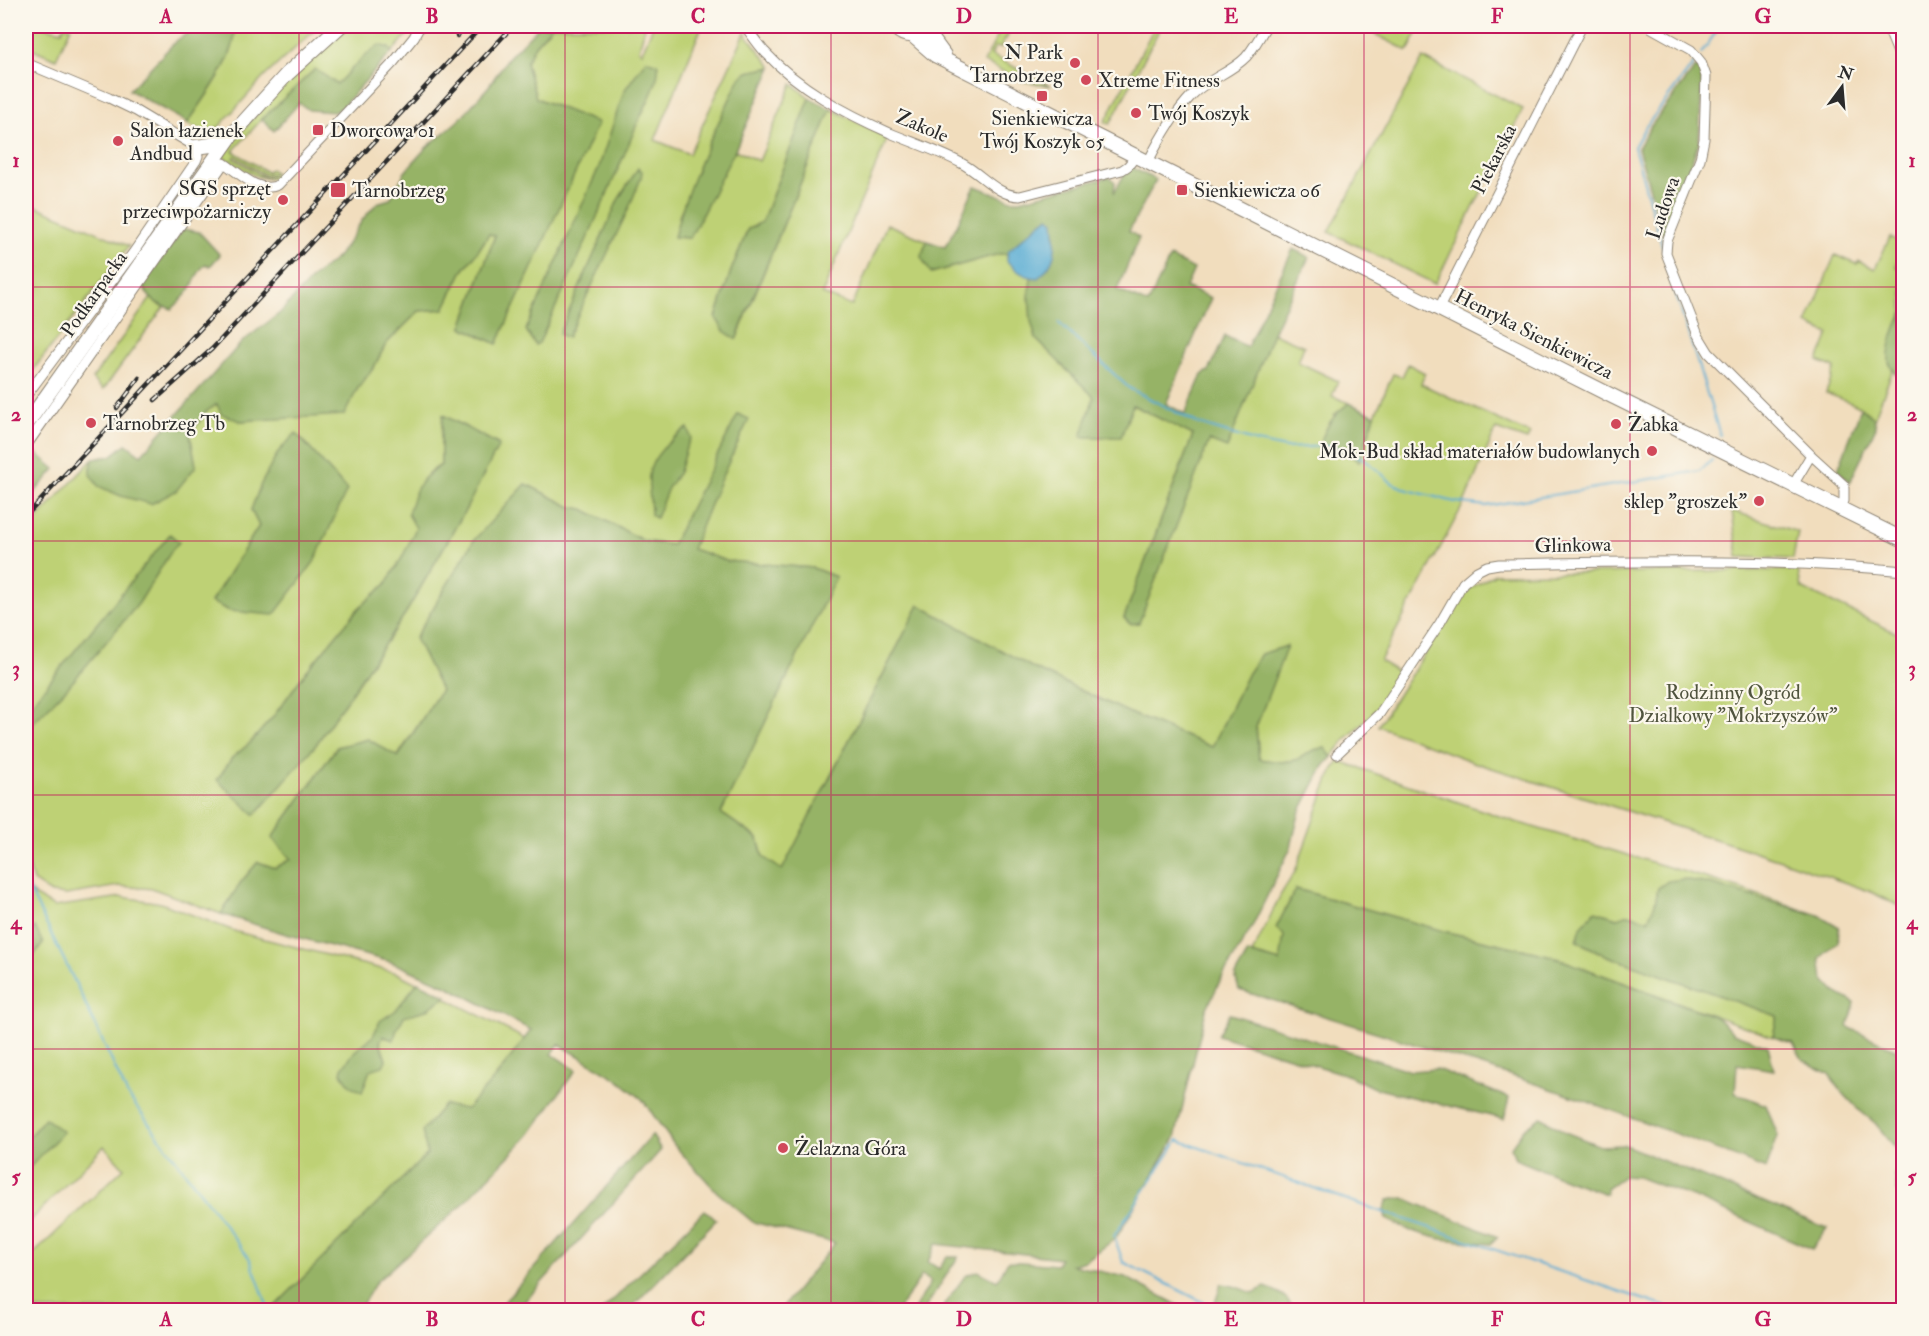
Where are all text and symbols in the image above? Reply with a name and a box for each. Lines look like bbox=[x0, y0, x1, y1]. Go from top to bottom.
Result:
text: A bbox=[159, 4, 173, 29]
text: B bbox=[425, 4, 439, 29]
text: C bbox=[691, 4, 705, 29]
text: D bbox=[956, 4, 972, 29]
text: E bbox=[1224, 4, 1239, 29]
text: F bbox=[1491, 4, 1504, 29]
text: G bbox=[1755, 4, 1772, 29]
place label: N Park Tarnobrzeg bbox=[970, 40, 1064, 88]
marker: N Park Tarnobrzeg bbox=[1068, 56, 1082, 70]
north arrow bbox=[1812, 57, 1872, 117]
text: N bbox=[1835, 62, 1856, 85]
place label: Xtreme Fitness bbox=[1098, 68, 1220, 93]
marker: Xtreme Fitness bbox=[1079, 73, 1093, 87]
marker: Sienkiewicza Twój Koszyk 05 bbox=[1035, 89, 1049, 103]
place label: Twój Koszyk bbox=[1148, 101, 1250, 126]
street label: Zakole bbox=[892, 104, 952, 148]
place label: Sienkiewicza Twój Koszyk 05 bbox=[980, 106, 1105, 154]
marker: Twój Koszyk bbox=[1129, 106, 1143, 120]
place label: Salon łazienek Andbud bbox=[129, 118, 244, 166]
place label: Dworcowa 01 bbox=[330, 118, 435, 143]
street label: Piekarska bbox=[1466, 119, 1522, 198]
marker: Dworcowa 01 bbox=[311, 123, 325, 137]
marker: Salon łazienek Andbud bbox=[111, 134, 125, 148]
text: 1 bbox=[12, 148, 20, 173]
text: 1 bbox=[1908, 148, 1916, 173]
street label: Ludowa bbox=[1641, 173, 1686, 243]
place label: SGS sprzęt przeciwpożarniczy bbox=[122, 176, 272, 225]
place label: Tarnobrzeg bbox=[352, 178, 446, 203]
place label: Sienkiewicza 06 bbox=[1194, 178, 1321, 203]
marker: Tarnobrzeg bbox=[329, 181, 347, 199]
marker: Sienkiewicza 06 bbox=[1175, 183, 1189, 197]
marker: SGS sprzęt przeciwpożarniczy bbox=[276, 193, 290, 207]
street label: Podkarpacka bbox=[55, 245, 134, 343]
street label: Henryka Sienkiewicza bbox=[1451, 283, 1618, 385]
text: 2 bbox=[11, 402, 21, 427]
text: 2 bbox=[1907, 402, 1917, 427]
place label: Tarnobrzeg Tb bbox=[103, 411, 225, 436]
place label: Żabka bbox=[1628, 411, 1679, 437]
marker: Tarnobrzeg Tb bbox=[84, 416, 98, 430]
marker: Żabka bbox=[1609, 417, 1623, 431]
place label: Mok-Bud skład materiałów budowlanych bbox=[1319, 439, 1641, 464]
marker: Mok-Bud skład materiałów budowlanych bbox=[1645, 444, 1659, 458]
place label: sklep "groszek" bbox=[1624, 489, 1747, 515]
marker: sklep "groszek" bbox=[1752, 494, 1766, 508]
street label: Glinkowa bbox=[1534, 532, 1612, 558]
text: 3 bbox=[12, 656, 20, 681]
text: 3 bbox=[1908, 656, 1916, 681]
park label: Rodzinny Ogród Dzialkowy "Mokrzyszów" bbox=[1628, 680, 1838, 728]
text: 4 bbox=[10, 910, 23, 935]
text: 4 bbox=[1906, 910, 1919, 935]
place label: Żelazna Góra bbox=[795, 1135, 907, 1161]
marker: Żelazna Góra bbox=[776, 1141, 790, 1155]
text: 5 bbox=[12, 1164, 22, 1189]
text: 5 bbox=[1908, 1164, 1918, 1189]
text: A bbox=[159, 1307, 173, 1332]
text: B bbox=[425, 1307, 439, 1332]
text: C bbox=[691, 1307, 705, 1332]
text: D bbox=[956, 1307, 972, 1332]
text: E bbox=[1224, 1307, 1239, 1332]
text: F bbox=[1491, 1307, 1504, 1332]
text: G bbox=[1755, 1307, 1772, 1332]

